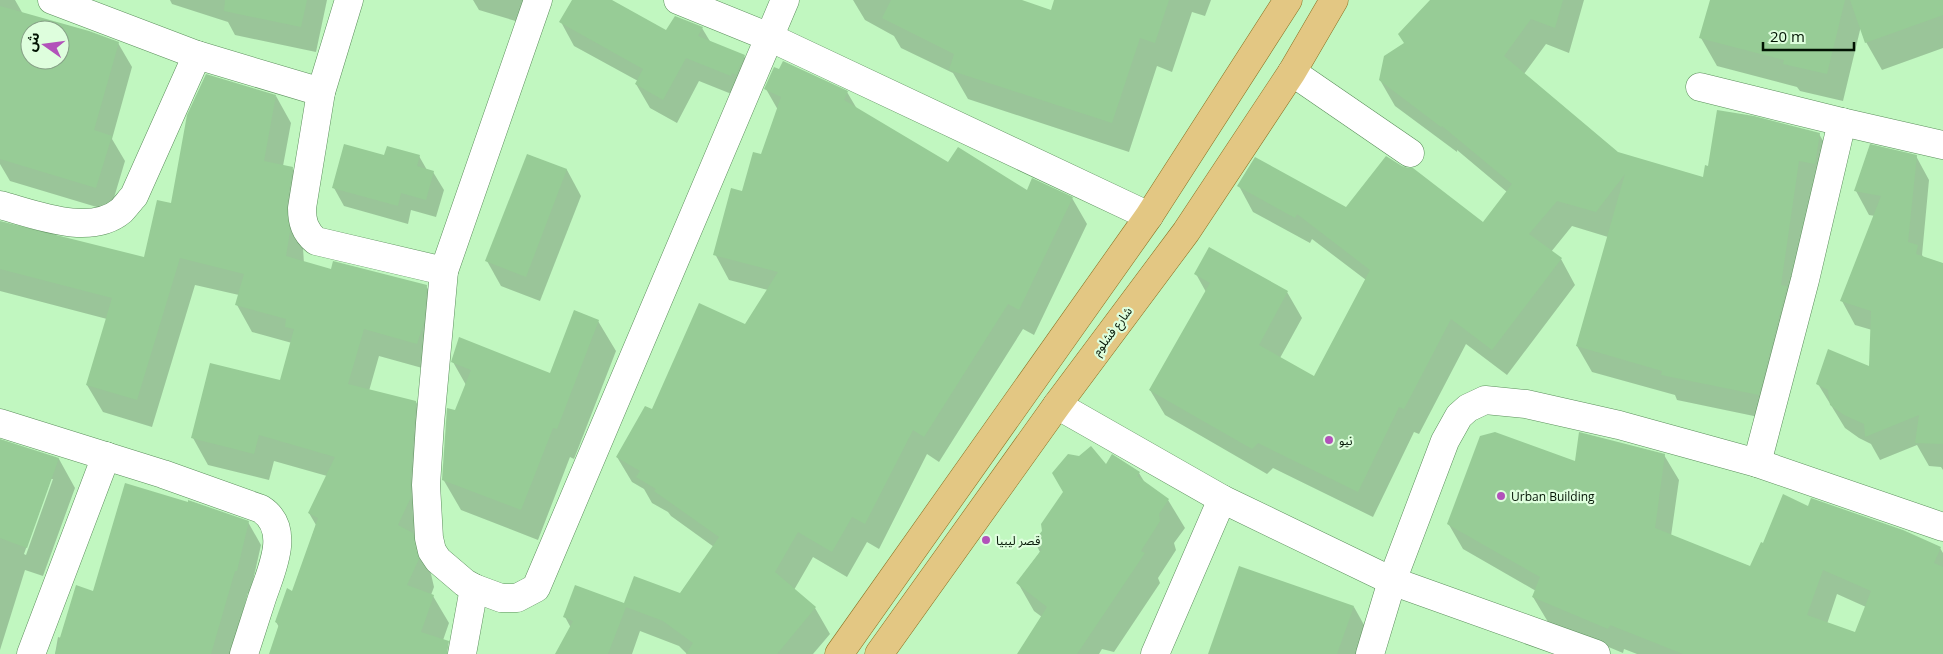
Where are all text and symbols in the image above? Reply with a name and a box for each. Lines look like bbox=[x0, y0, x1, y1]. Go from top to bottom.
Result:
north arrow bbox=[20, 20, 70, 70]
scale bar bbox=[1763, 20, 1854, 52]
text: 20 m bbox=[1770, 26, 1805, 46]
text: ش bbox=[20, 30, 43, 53]
street label: شارع فشلوم bbox=[1088, 303, 1137, 360]
place label: نيو bbox=[1339, 432, 1352, 449]
marker: نيو bbox=[1323, 434, 1335, 446]
place label: Urban Building bbox=[1511, 488, 1595, 505]
marker: Urban Building bbox=[1495, 490, 1507, 502]
place label: قصر ليبيا bbox=[996, 532, 1040, 549]
marker: قصر ليبيا bbox=[980, 534, 992, 546]

